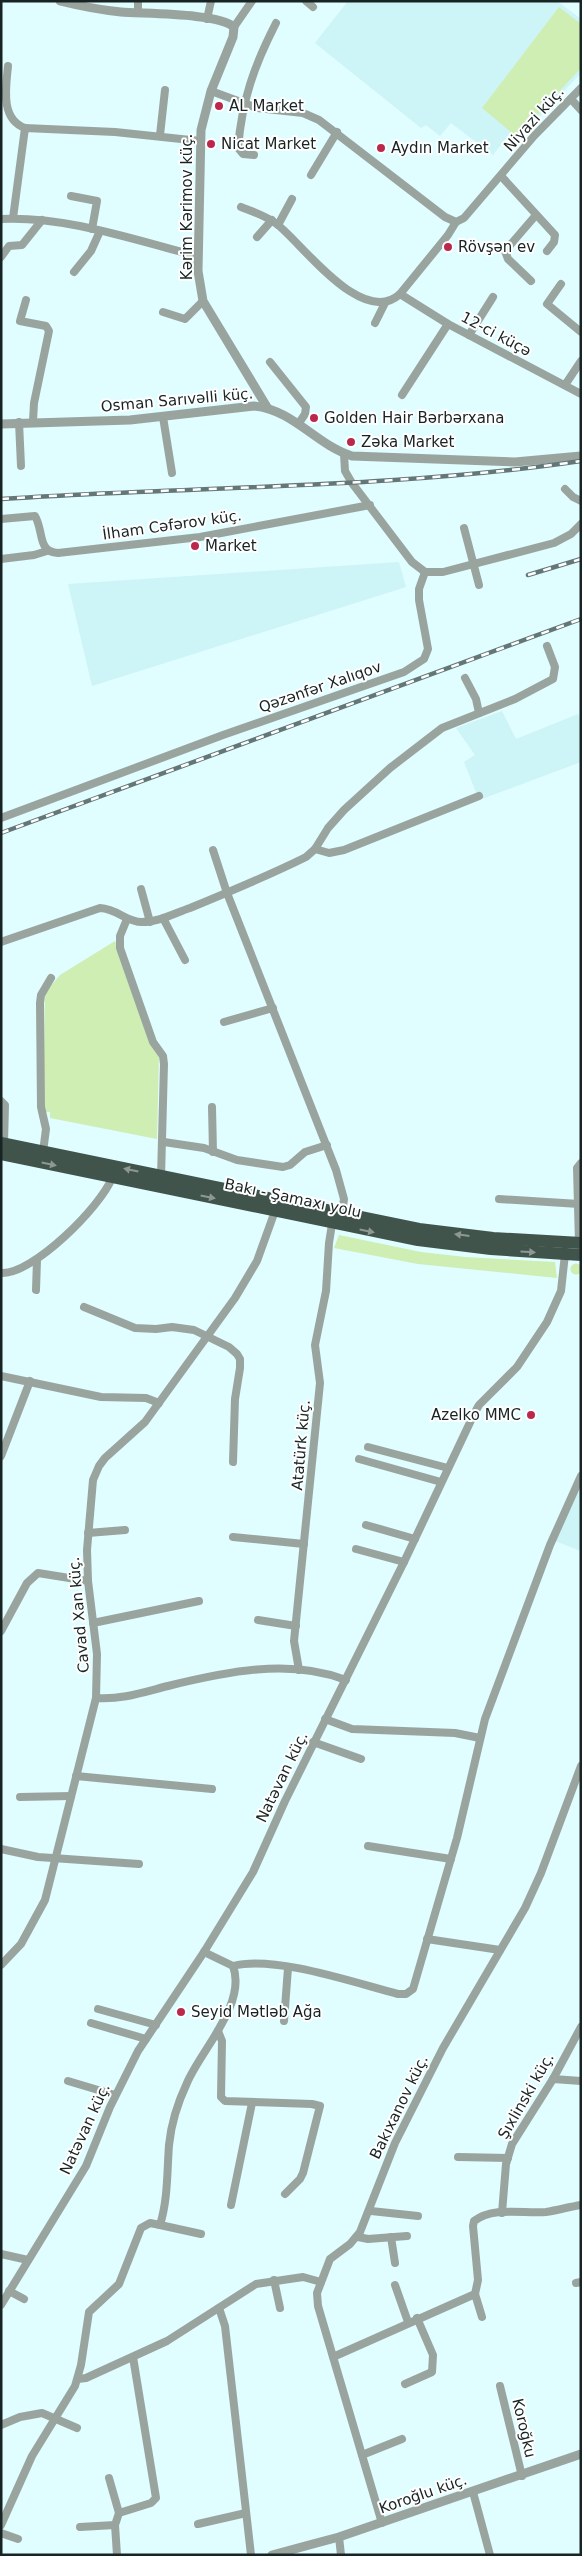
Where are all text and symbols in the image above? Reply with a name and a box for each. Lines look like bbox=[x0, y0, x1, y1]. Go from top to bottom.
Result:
street label: Niyazi küç. bbox=[500, 83, 568, 155]
place label: AL Market bbox=[229, 97, 304, 115]
marker: AL Market bbox=[213, 100, 225, 112]
street label: Kərim Kərimov küç. bbox=[178, 134, 196, 280]
place label: Nicat Market bbox=[221, 135, 316, 153]
marker: Nicat Market bbox=[205, 138, 217, 150]
place label: Aydın Market bbox=[391, 139, 489, 157]
marker: Aydın Market bbox=[375, 142, 387, 154]
place label: Rövşən ev bbox=[458, 238, 535, 256]
marker: Rövşən ev bbox=[442, 241, 454, 253]
street label: 12-ci küçə bbox=[458, 308, 534, 360]
street label: Osman Sarıvəlli küç. bbox=[100, 384, 254, 416]
place label: Golden Hair Bərbərxana bbox=[324, 409, 505, 427]
marker: Golden Hair Bərbərxana bbox=[308, 412, 320, 424]
place label: Zəka Market bbox=[361, 433, 455, 451]
marker: Zəka Market bbox=[345, 436, 357, 448]
street label: İlham Cəfərov küç. bbox=[101, 505, 243, 544]
place label: Market bbox=[205, 537, 257, 555]
marker: Market bbox=[189, 540, 201, 552]
street label: Qəzənfər Xalıqov bbox=[256, 658, 384, 716]
one-way arrow bbox=[41, 1161, 57, 1169]
one-way arrow bbox=[124, 1166, 139, 1174]
street label: Bakı - Şamaxı yolu bbox=[223, 1175, 363, 1221]
one-way arrow bbox=[200, 1194, 216, 1202]
one-way arrow bbox=[360, 1227, 376, 1235]
one-way arrow bbox=[454, 1231, 470, 1239]
one-way arrow bbox=[520, 1248, 536, 1256]
street label: Atatürk küç. bbox=[288, 1399, 314, 1491]
place label: Azelko MMC bbox=[431, 1406, 521, 1424]
marker: Azelko MMC bbox=[525, 1409, 537, 1421]
street label: Cavad Xan küç. bbox=[65, 1556, 93, 1674]
street label: Natəvan küç. bbox=[252, 1729, 312, 1825]
place label: Seyid Mətləb Ağa bbox=[191, 2003, 322, 2021]
marker: Seyid Mətləb Ağa bbox=[175, 2006, 187, 2018]
street label: Şıxlinski küç. bbox=[494, 2050, 558, 2142]
street label: Bakıxanov küç. bbox=[366, 2052, 432, 2162]
street label: Natəvan küç. bbox=[56, 2081, 114, 2177]
street label: Koroğku bbox=[508, 2396, 540, 2460]
street label: Koroğlu küç. bbox=[377, 2471, 469, 2517]

